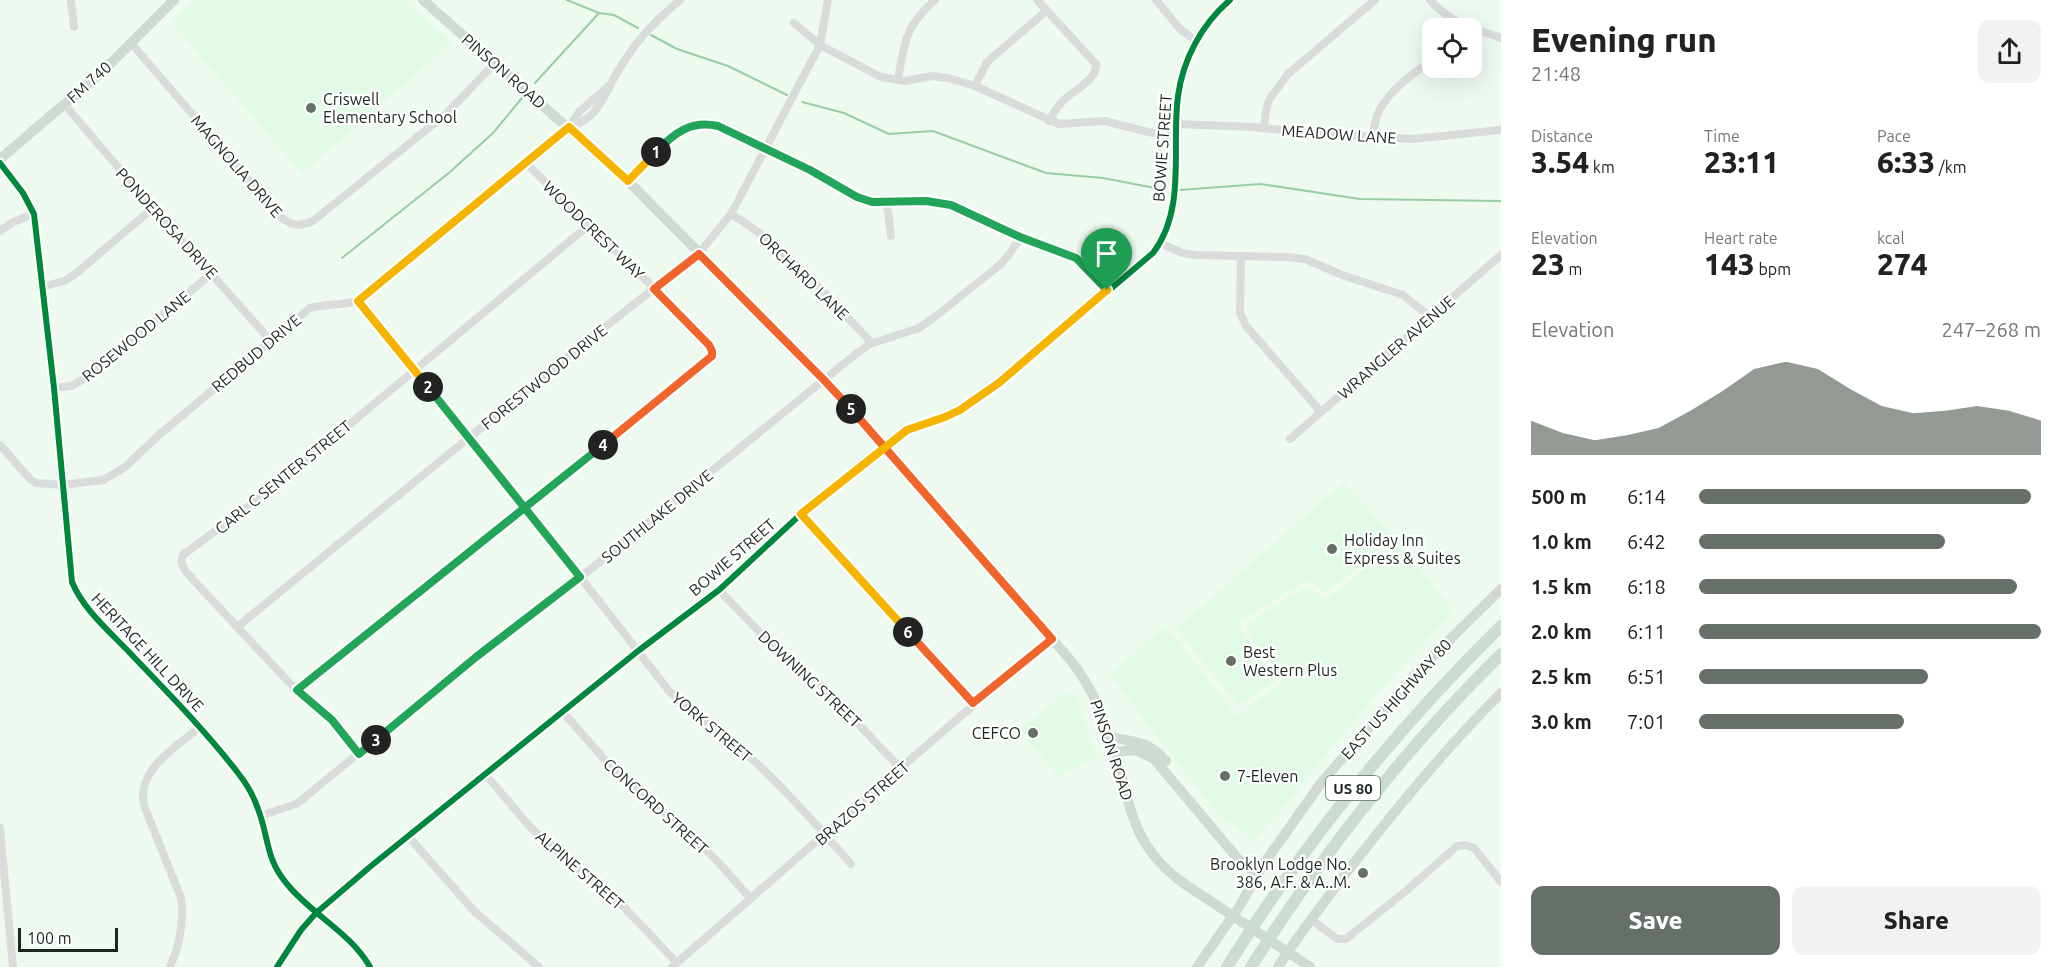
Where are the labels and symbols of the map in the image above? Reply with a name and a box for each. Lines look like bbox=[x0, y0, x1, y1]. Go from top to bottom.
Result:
street label: PINSON ROAD bbox=[459, 30, 549, 112]
street label: FM 740 bbox=[63, 58, 115, 106]
place label: Criswell Elementary School bbox=[323, 90, 457, 126]
street label: BOWIE STREET bbox=[1149, 93, 1175, 203]
marker: Criswell Elementary School bbox=[304, 101, 318, 115]
street label: MAGNOLIA DRIVE bbox=[188, 111, 286, 221]
street label: MEADOW LANE bbox=[1281, 121, 1397, 147]
pin: 1 bbox=[641, 137, 671, 167]
street label: PONDEROSA DRIVE bbox=[112, 164, 222, 282]
street label: WOODCREST WAY bbox=[540, 177, 649, 283]
pin bbox=[1081, 228, 1132, 290]
street label: ORCHARD LANE bbox=[755, 229, 853, 323]
street label: ROSEWOOD LANE bbox=[78, 287, 194, 385]
street label: WRANGLER AVENUE bbox=[1334, 291, 1458, 402]
street label: REDBUD DRIVE bbox=[208, 310, 304, 396]
street label: FORESTWOOD DRIVE bbox=[478, 321, 610, 433]
pin: 2 bbox=[413, 372, 443, 402]
pin: 5 bbox=[836, 394, 866, 424]
street label: CARL C SENTER STREET bbox=[211, 416, 355, 538]
pin: 4 bbox=[588, 430, 618, 460]
street label: SOUTHLAKE DRIVE bbox=[598, 466, 716, 566]
street label: BOWIE STREET bbox=[685, 515, 779, 599]
place label: Holiday Inn Express & Suites bbox=[1344, 531, 1461, 567]
marker: Holiday Inn Express & Suites bbox=[1325, 542, 1339, 556]
street label: HERITAGE HILL DRIVE bbox=[88, 589, 208, 715]
pin: 6 bbox=[893, 617, 923, 647]
street label: DOWNING STREET bbox=[755, 627, 865, 731]
street label: EAST US HIGHWAY 80 bbox=[1337, 635, 1455, 763]
place label: Best Western Plus bbox=[1243, 643, 1337, 679]
marker: Best Western Plus bbox=[1224, 654, 1238, 668]
street label: YORK STREET bbox=[668, 688, 756, 766]
street label: PINSON ROAD bbox=[1087, 697, 1137, 803]
place label: CEFCO bbox=[972, 724, 1021, 742]
pin: 3 bbox=[361, 725, 391, 755]
marker: CEFCO bbox=[1026, 726, 1040, 740]
street label: CONCORD STREET bbox=[600, 754, 712, 858]
street label: BRAZOS STREET bbox=[811, 757, 913, 849]
place label: 7-Eleven bbox=[1237, 767, 1298, 785]
marker: 7-Eleven bbox=[1218, 769, 1232, 783]
road number: US 80 bbox=[1326, 776, 1380, 800]
street label: ALPINE STREET bbox=[532, 827, 628, 913]
place label: Brooklyn Lodge No. 386, A.F. & A..M. bbox=[1210, 855, 1351, 891]
marker: Brooklyn Lodge No. 386, A.F. & A..M. bbox=[1356, 866, 1370, 880]
scale bar bbox=[18, 925, 118, 952]

